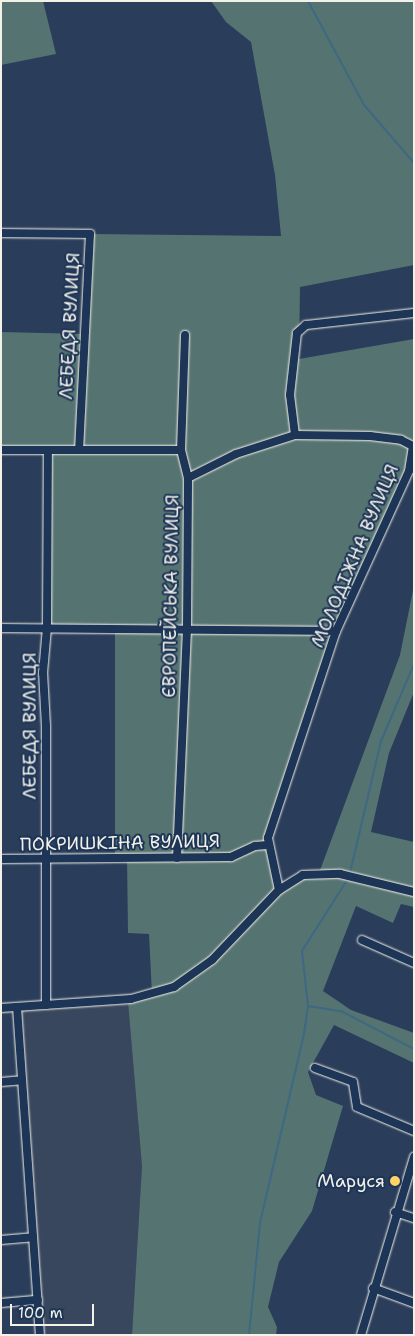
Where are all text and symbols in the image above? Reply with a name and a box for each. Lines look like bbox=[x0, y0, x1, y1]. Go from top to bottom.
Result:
street label: ЛЕБЕДЯ ВУЛИЦЯ bbox=[55, 252, 85, 400]
street label: МОЛОДІЖНА ВУЛИЦЯ bbox=[307, 461, 403, 651]
street label: ЄВРОПЕЙСЬКА ВУЛИЦЯ bbox=[158, 494, 184, 698]
street label: ЛЕБЕДЯ ВУЛИЦЯ bbox=[19, 653, 41, 799]
street label: ПОКРИШКІНА ВУЛИЦЯ bbox=[20, 830, 220, 856]
place label: Маруся bbox=[317, 1170, 385, 1192]
marker: Маруся bbox=[389, 1175, 401, 1187]
scale bar bbox=[12, 1294, 96, 1326]
text: 100 m bbox=[18, 1303, 63, 1323]

